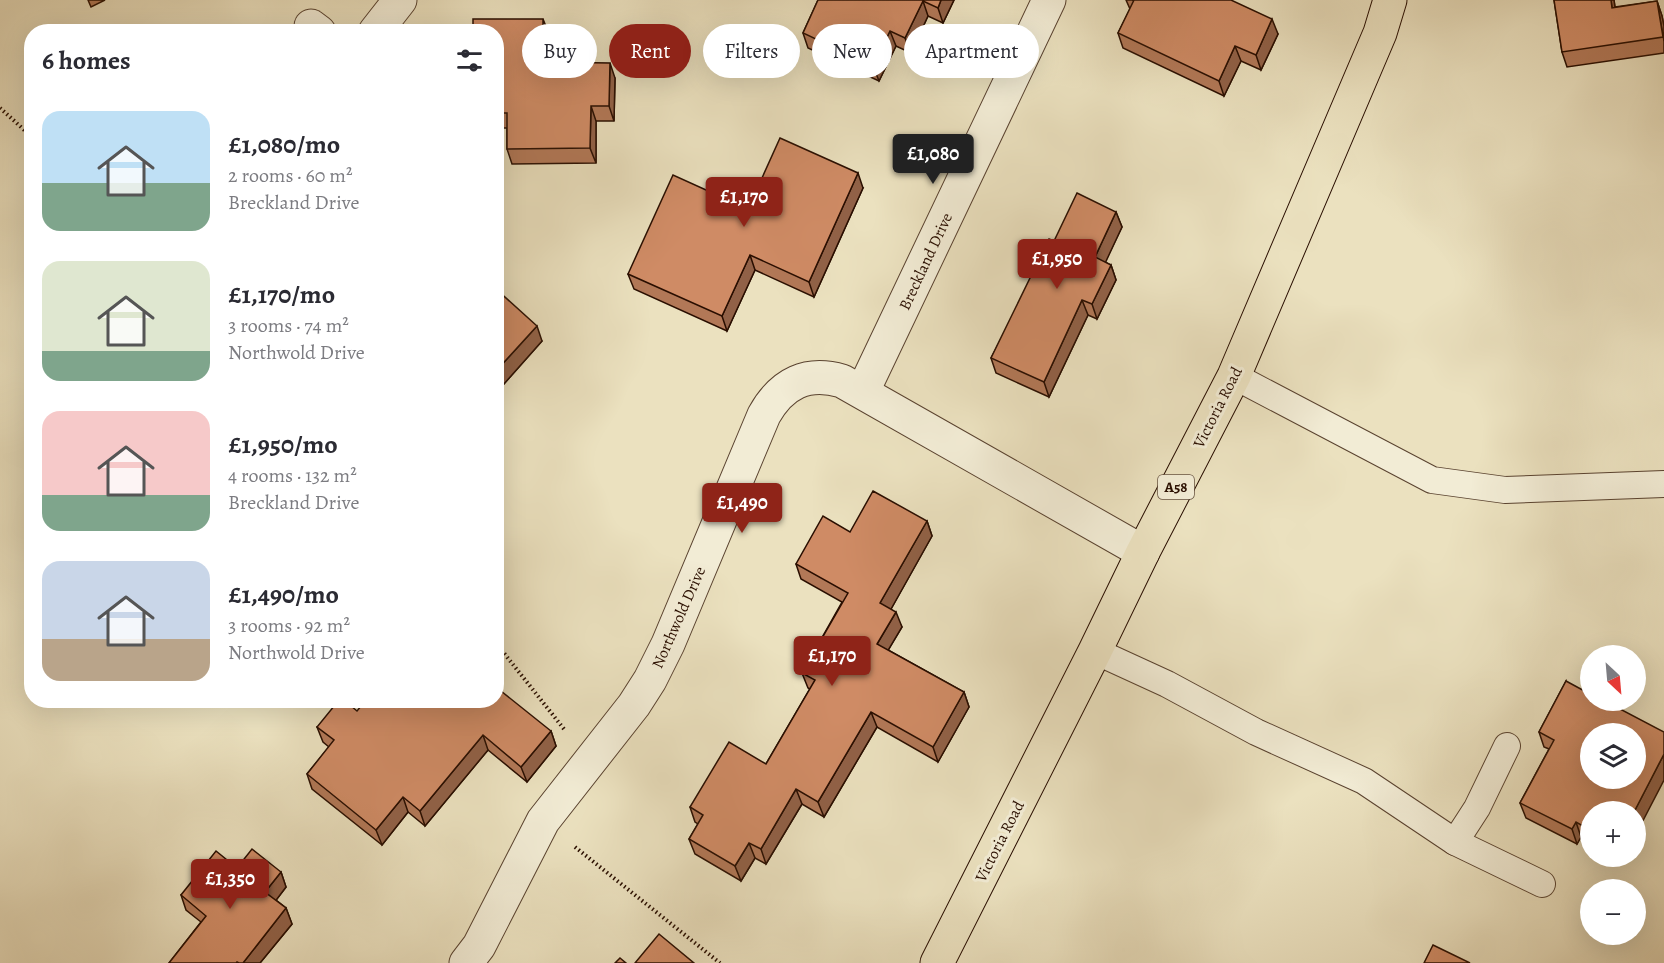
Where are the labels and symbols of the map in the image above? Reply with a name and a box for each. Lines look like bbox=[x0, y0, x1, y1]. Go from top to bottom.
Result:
pin: £1,080 bbox=[884, 134, 982, 185]
pin: £1,170 bbox=[695, 177, 793, 228]
street label: Breckland Drive bbox=[894, 209, 958, 314]
pin: £1,950 bbox=[1008, 239, 1106, 290]
street label: Victoria Road bbox=[1188, 363, 1248, 453]
road number: A58 bbox=[1158, 475, 1194, 499]
pin: £1,490 bbox=[693, 483, 791, 534]
street label: Northwold Drive bbox=[647, 563, 711, 672]
pin: £1,170 bbox=[783, 636, 881, 687]
north arrow bbox=[1580, 645, 1646, 711]
street label: Victoria Road bbox=[970, 797, 1030, 887]
pin: £1,350 bbox=[181, 859, 279, 910]

